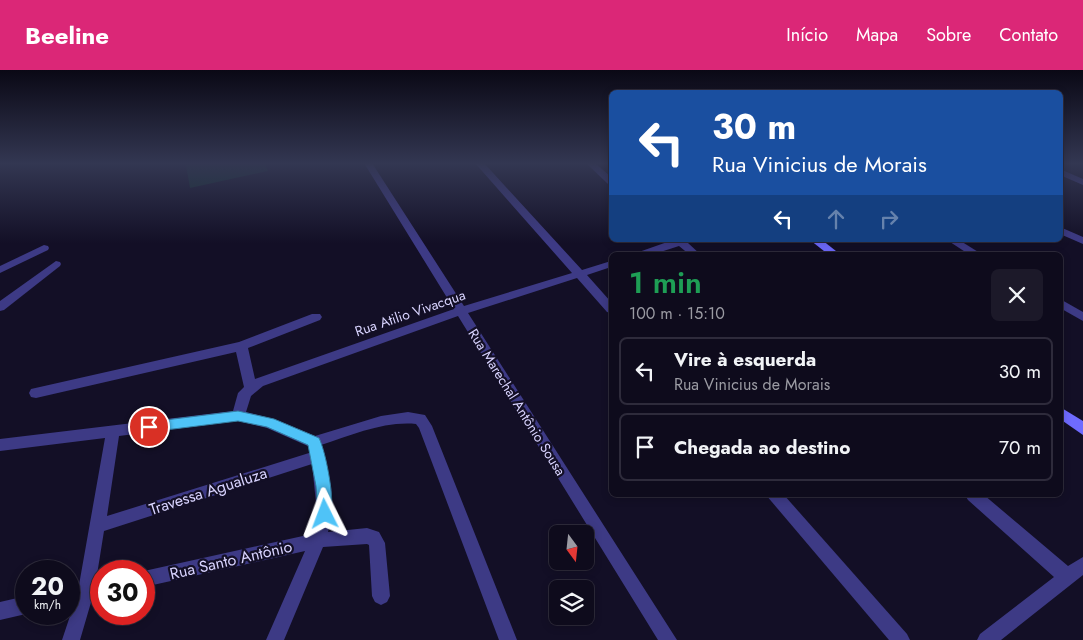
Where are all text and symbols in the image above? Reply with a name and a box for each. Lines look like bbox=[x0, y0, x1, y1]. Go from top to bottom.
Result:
text: Beeline bbox=[25, 18, 109, 53]
text: Início bbox=[786, 22, 828, 48]
text: Mapa bbox=[856, 22, 898, 48]
text: Sobre bbox=[926, 22, 971, 48]
text: Contato bbox=[999, 22, 1058, 48]
text: 30 m bbox=[712, 102, 796, 152]
icon: left bbox=[629, 110, 694, 175]
text: Rua Vinicius de Morais bbox=[712, 148, 927, 180]
icon: left bbox=[769, 205, 797, 233]
icon: ahead bbox=[822, 205, 850, 233]
icon: right bbox=[875, 205, 903, 233]
text: 1 min bbox=[629, 261, 702, 304]
button: close bbox=[991, 269, 1043, 321]
street label: Rua Atilio Vivacqua bbox=[352, 285, 468, 341]
text: 100 m · 15:10 bbox=[629, 302, 725, 325]
street label: Rua Marechal Antônio Sousa bbox=[464, 325, 570, 479]
text: Vire à esquerda bbox=[674, 346, 816, 373]
icon: left bbox=[631, 357, 659, 385]
text: 30 m bbox=[999, 358, 1041, 385]
text: Rua Vinicius de Morais bbox=[674, 373, 830, 396]
pin bbox=[128, 406, 170, 448]
icon: arrive bbox=[135, 413, 163, 441]
icon: arrive bbox=[631, 433, 659, 461]
text: Chegada ao destino bbox=[674, 434, 850, 461]
text: 70 m bbox=[999, 434, 1041, 461]
street label: Travessa Agualuza bbox=[146, 461, 270, 521]
position arrow bbox=[298, 487, 350, 539]
north arrow bbox=[549, 525, 594, 570]
map controls bbox=[549, 525, 594, 625]
street label: Rua Santo Antônio bbox=[168, 535, 295, 585]
speed limit sign: 30 bbox=[90, 560, 155, 625]
text: 20 bbox=[31, 568, 64, 604]
button: layers bbox=[549, 580, 594, 625]
text: km/h bbox=[34, 596, 61, 614]

